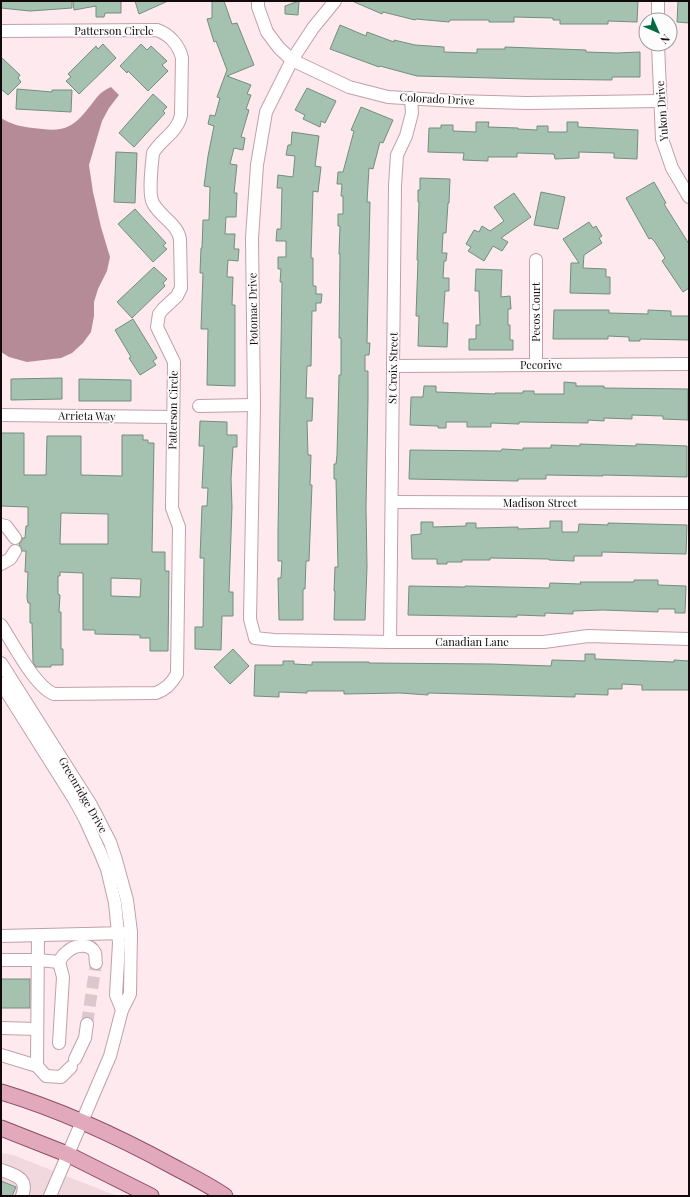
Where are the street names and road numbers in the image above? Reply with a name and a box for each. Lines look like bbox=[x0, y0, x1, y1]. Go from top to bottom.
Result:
street label: Patterson Circle bbox=[74, 23, 154, 38]
street label: Yukon Drive bbox=[652, 80, 671, 143]
street label: Colorado Drive bbox=[399, 89, 475, 108]
street label: Potomac Drive bbox=[244, 272, 261, 345]
street label: Pecos Court bbox=[528, 282, 543, 342]
street label: St Croix Street bbox=[384, 332, 401, 404]
street label: Pecorive bbox=[520, 357, 563, 372]
street label: Patterson Circle bbox=[164, 370, 181, 450]
street label: Arrieta Way bbox=[57, 407, 116, 424]
street label: Madison Street bbox=[503, 495, 577, 510]
street label: Canadian Lane bbox=[435, 634, 509, 649]
street label: Greenridge Drive bbox=[56, 754, 112, 836]

